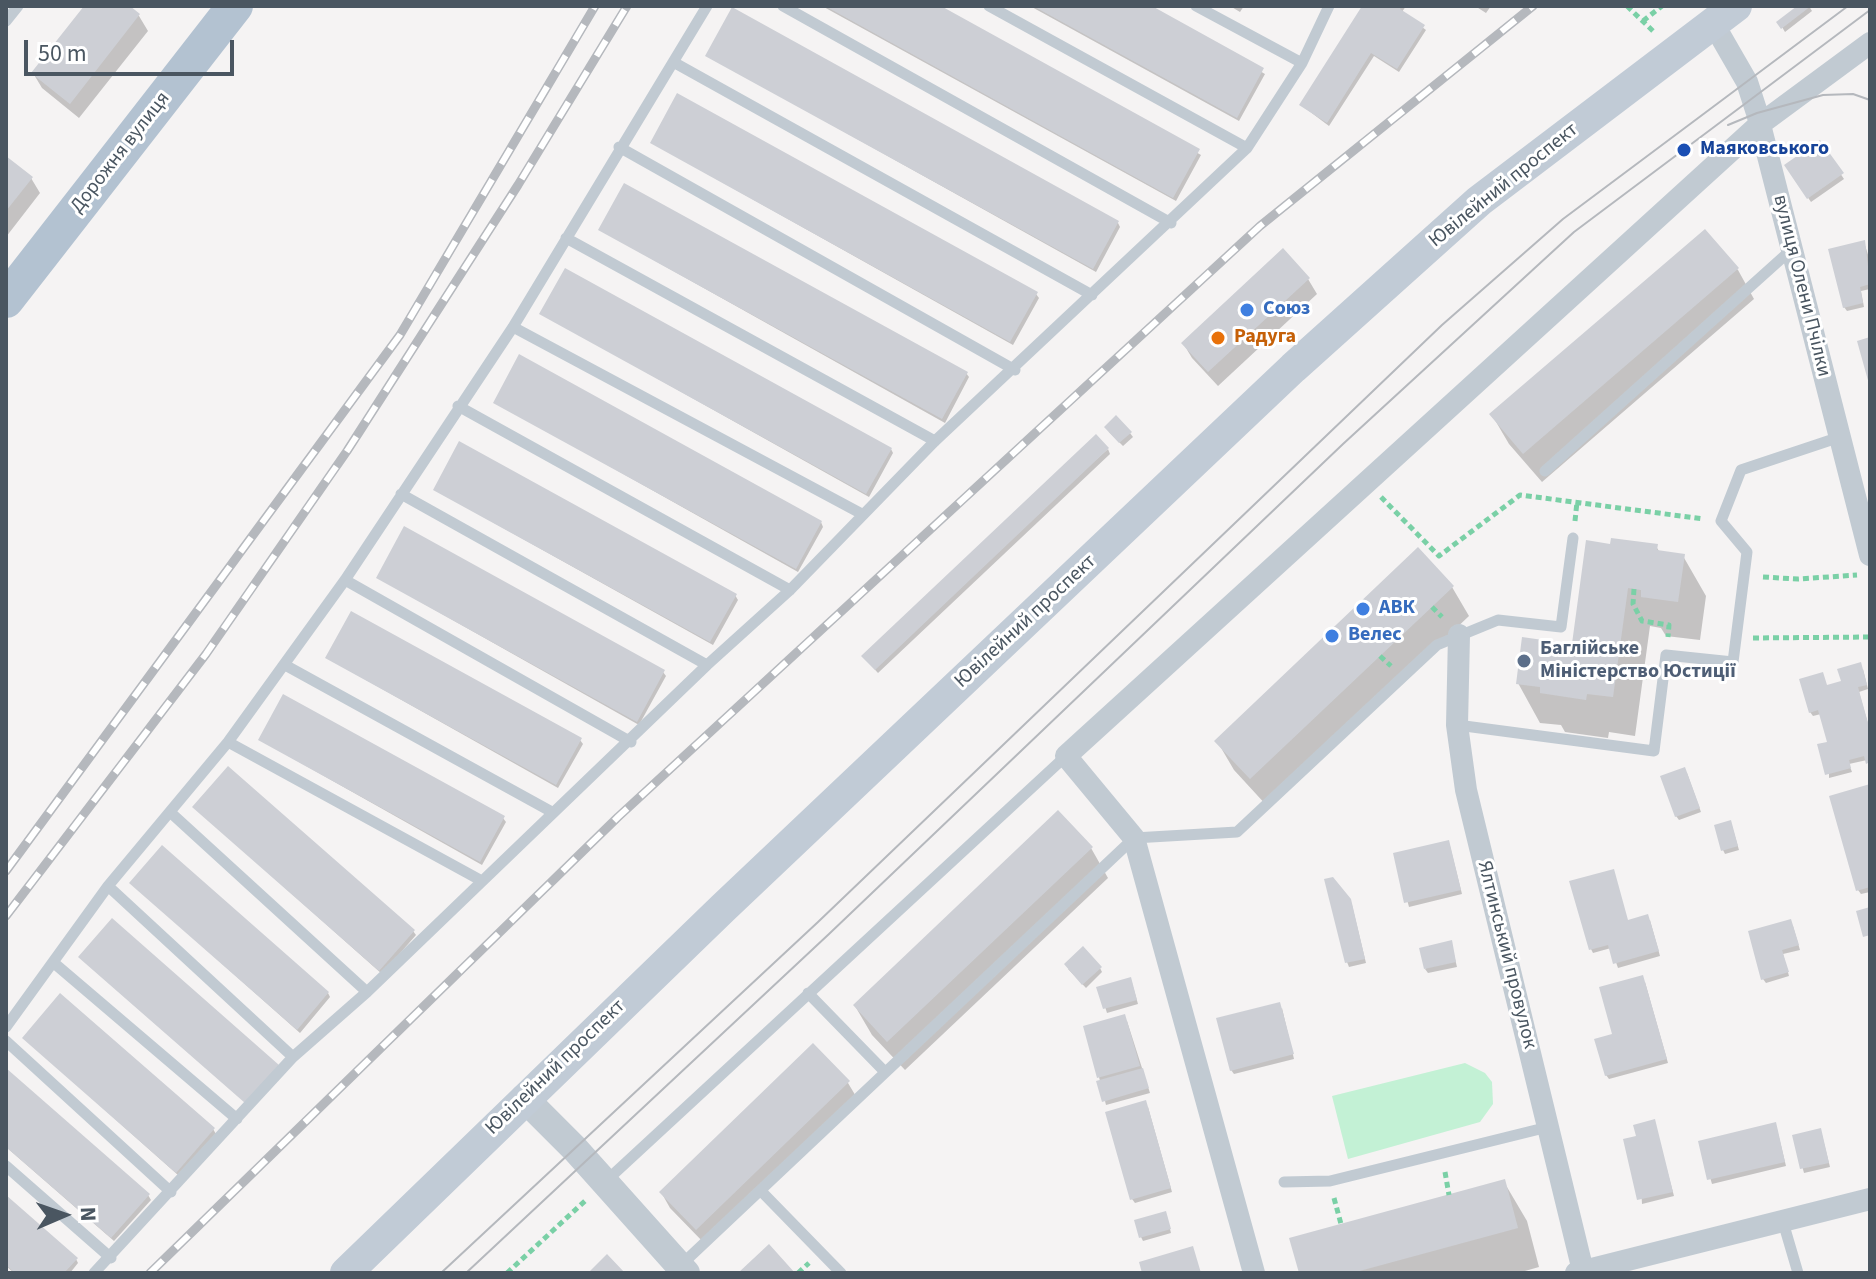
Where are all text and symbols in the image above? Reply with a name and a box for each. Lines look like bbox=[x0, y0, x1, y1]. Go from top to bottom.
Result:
scale bar bbox=[28, 24, 238, 74]
text: 50 m bbox=[38, 36, 87, 71]
street label: Дорожня вулиця bbox=[66, 87, 176, 219]
street label: Ювілейний проспект bbox=[1425, 119, 1583, 253]
place label: Маяковського bbox=[1700, 138, 1829, 162]
marker: Маяковського bbox=[1675, 141, 1693, 159]
street label: вулиця Олени Пчілки bbox=[1767, 192, 1835, 380]
place label: Союз bbox=[1263, 298, 1310, 322]
marker: Союз bbox=[1238, 301, 1256, 319]
place label: Радуга bbox=[1234, 326, 1296, 350]
marker: Радуга bbox=[1209, 329, 1227, 347]
street label: Ювілейний проспект bbox=[950, 550, 1102, 694]
place label: АВК bbox=[1379, 597, 1415, 621]
marker: АВК bbox=[1354, 600, 1372, 618]
place label: Велес bbox=[1348, 624, 1402, 648]
marker: Велес bbox=[1323, 627, 1341, 645]
place label: Баглійське Міністерство Юстиції bbox=[1540, 638, 1736, 685]
marker: Баглійське Міністерство Юстиції bbox=[1515, 652, 1533, 670]
street label: Ялтинський провулок bbox=[1471, 858, 1541, 1052]
street label: Ювілейний проспект bbox=[481, 995, 631, 1141]
north arrow bbox=[24, 1175, 104, 1255]
text: N bbox=[72, 1206, 104, 1222]

